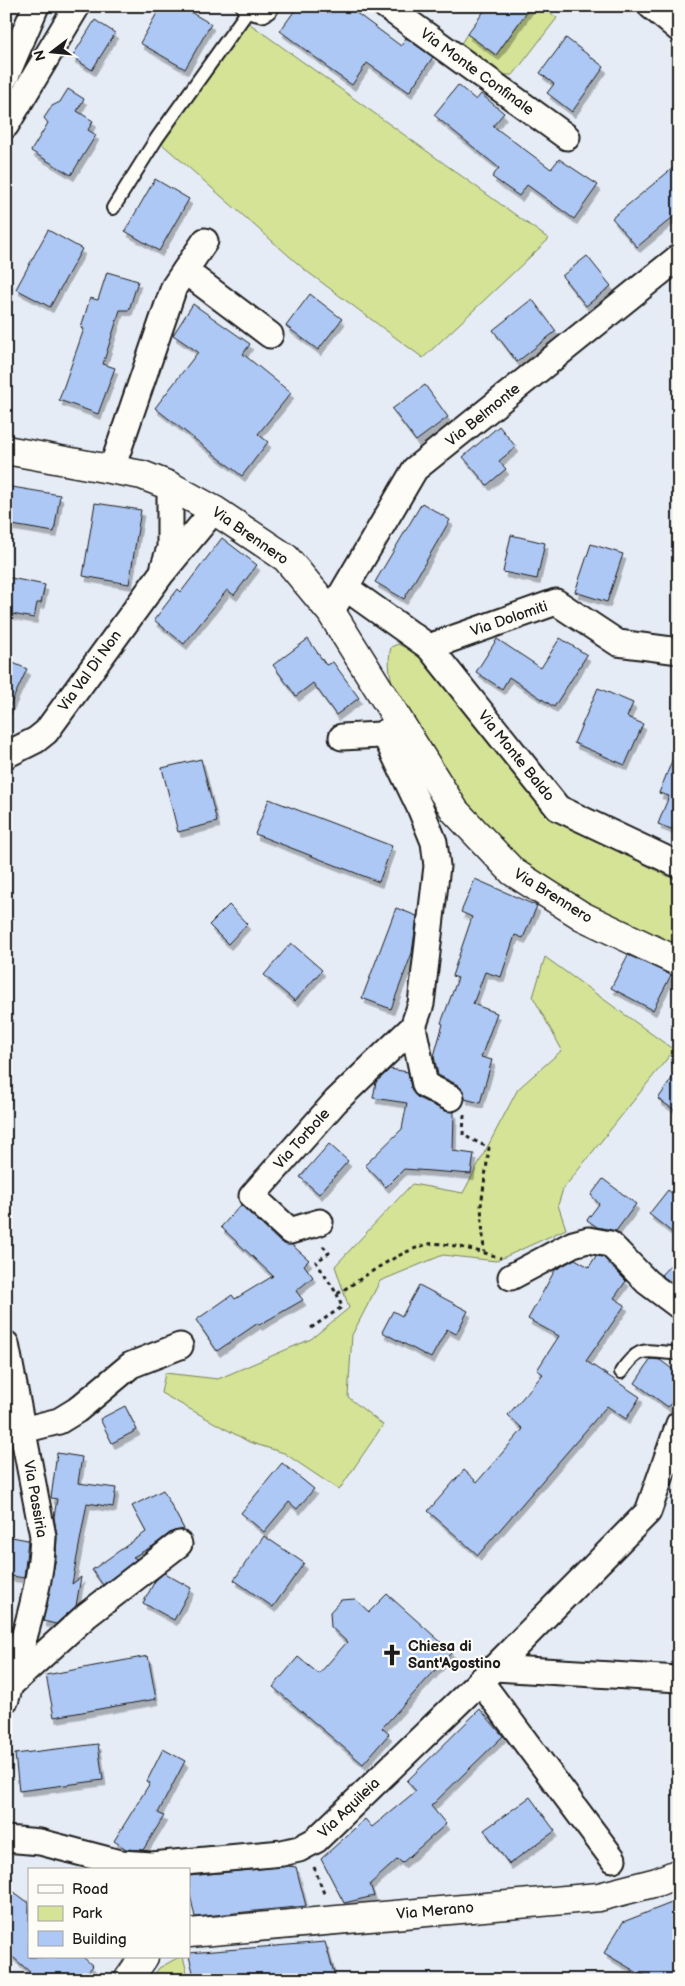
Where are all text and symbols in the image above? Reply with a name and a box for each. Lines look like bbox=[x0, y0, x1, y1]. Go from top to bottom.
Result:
street label: Via Monte Confinale bbox=[416, 24, 538, 120]
north arrow bbox=[28, 28, 78, 78]
text: N bbox=[30, 48, 50, 63]
street label: Via Belmonte bbox=[442, 379, 524, 451]
street label: Via Brennero bbox=[208, 503, 292, 569]
street label: Via Dolomiti bbox=[468, 597, 550, 641]
street label: Via Val Di Non bbox=[54, 627, 126, 715]
street label: Via Monte Baldo bbox=[474, 707, 558, 805]
street label: Via Brennero bbox=[510, 864, 596, 928]
street label: Via Torbole bbox=[270, 1105, 334, 1173]
street label: Via Passiria bbox=[19, 1459, 51, 1539]
place label: Chiesa di Sant'Agostino bbox=[408, 1637, 501, 1673]
church icon: Chiesa di Sant'Agostino bbox=[379, 1642, 405, 1668]
street label: Via Aquileia bbox=[314, 1774, 384, 1842]
legend bbox=[28, 1868, 190, 1958]
text: Road bbox=[72, 1880, 108, 1899]
street label: Via Merano bbox=[395, 1898, 475, 1924]
text: Park bbox=[72, 1904, 103, 1923]
text: Building bbox=[72, 1930, 127, 1949]

